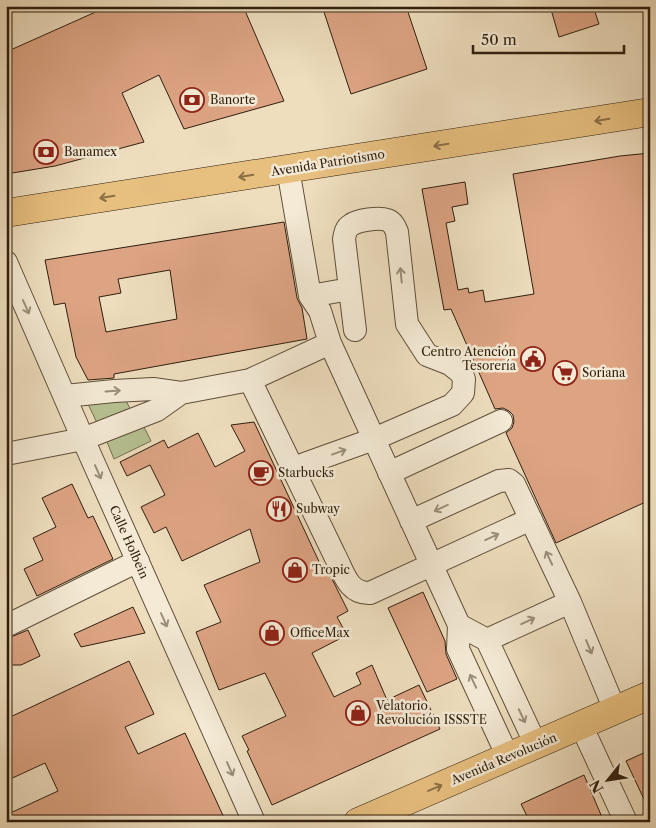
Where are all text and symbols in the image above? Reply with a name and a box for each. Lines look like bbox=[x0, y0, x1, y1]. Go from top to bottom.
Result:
scale bar bbox=[473, 22, 625, 54]
text: 50 m bbox=[481, 30, 517, 49]
bank icon: Banorte bbox=[179, 87, 205, 113]
place label: Banorte bbox=[210, 92, 256, 107]
one-way arrow bbox=[594, 115, 610, 125]
bank icon: Banamex bbox=[33, 139, 59, 165]
one-way arrow bbox=[433, 140, 449, 150]
place label: Banamex bbox=[64, 144, 117, 159]
street label: Avenida Patriotismo bbox=[269, 146, 386, 179]
one-way arrow bbox=[238, 171, 254, 181]
one-way arrow bbox=[100, 193, 116, 203]
one-way arrow bbox=[396, 267, 406, 283]
one-way arrow bbox=[21, 299, 31, 314]
place label: Centro Atención Tesorería bbox=[421, 344, 517, 373]
public building icon: Centro Atención Tesorería bbox=[520, 346, 546, 372]
supermarket icon: Soriana bbox=[552, 360, 578, 386]
place label: Soriana bbox=[582, 365, 626, 380]
one-way arrow bbox=[105, 386, 121, 395]
one-way arrow bbox=[331, 447, 346, 456]
cafe icon: Starbucks bbox=[248, 460, 274, 486]
one-way arrow bbox=[93, 464, 103, 479]
place label: Starbucks bbox=[278, 465, 334, 480]
restaurant icon: Subway bbox=[266, 496, 292, 522]
place label: Subway bbox=[296, 501, 340, 516]
street label: Calle Holbein bbox=[107, 503, 153, 581]
one-way arrow bbox=[434, 504, 449, 513]
one-way arrow bbox=[484, 532, 499, 541]
one-way arrow bbox=[544, 551, 553, 566]
shop icon: Tropic bbox=[282, 557, 308, 583]
place label: Tropic bbox=[312, 562, 350, 577]
one-way arrow bbox=[160, 612, 170, 627]
one-way arrow bbox=[520, 615, 535, 625]
shop icon: OfficeMax bbox=[259, 620, 285, 646]
place label: OfficeMax bbox=[290, 625, 350, 640]
one-way arrow bbox=[585, 639, 594, 654]
one-way arrow bbox=[467, 674, 477, 689]
place label: Velatorio Revolución ISSSTE bbox=[375, 698, 487, 727]
shop icon: Velatorio Revolución ISSSTE bbox=[345, 700, 371, 726]
one-way arrow bbox=[518, 708, 528, 723]
street label: Avenida Revolución bbox=[448, 729, 559, 788]
north arrow bbox=[584, 756, 634, 806]
one-way arrow bbox=[226, 761, 236, 776]
text: N bbox=[586, 777, 608, 796]
one-way arrow bbox=[427, 783, 442, 793]

